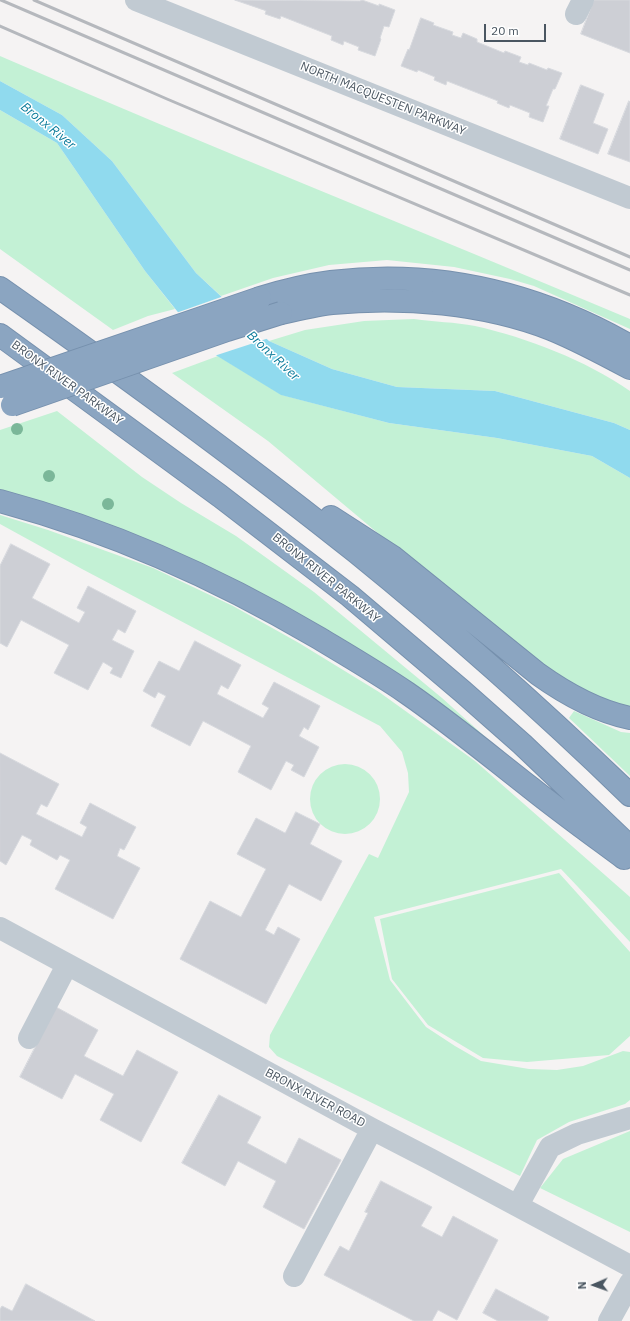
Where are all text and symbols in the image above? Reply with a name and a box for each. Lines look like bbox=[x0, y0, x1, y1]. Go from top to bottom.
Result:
scale bar bbox=[486, 16, 548, 42]
text: 20 m bbox=[491, 23, 519, 38]
street label: NORTH MACQUESTEN PARKWAY bbox=[298, 59, 468, 139]
water label: Bronx River bbox=[17, 99, 79, 153]
water label: Bronx River bbox=[244, 328, 302, 384]
street label: BRONX RIVER PARKWAY bbox=[8, 338, 126, 428]
street label: BRONX RIVER PARKWAY bbox=[269, 530, 383, 626]
street label: BRONX RIVER ROAD bbox=[262, 1065, 368, 1131]
north arrow bbox=[574, 1265, 614, 1305]
text: N bbox=[575, 1281, 589, 1290]

